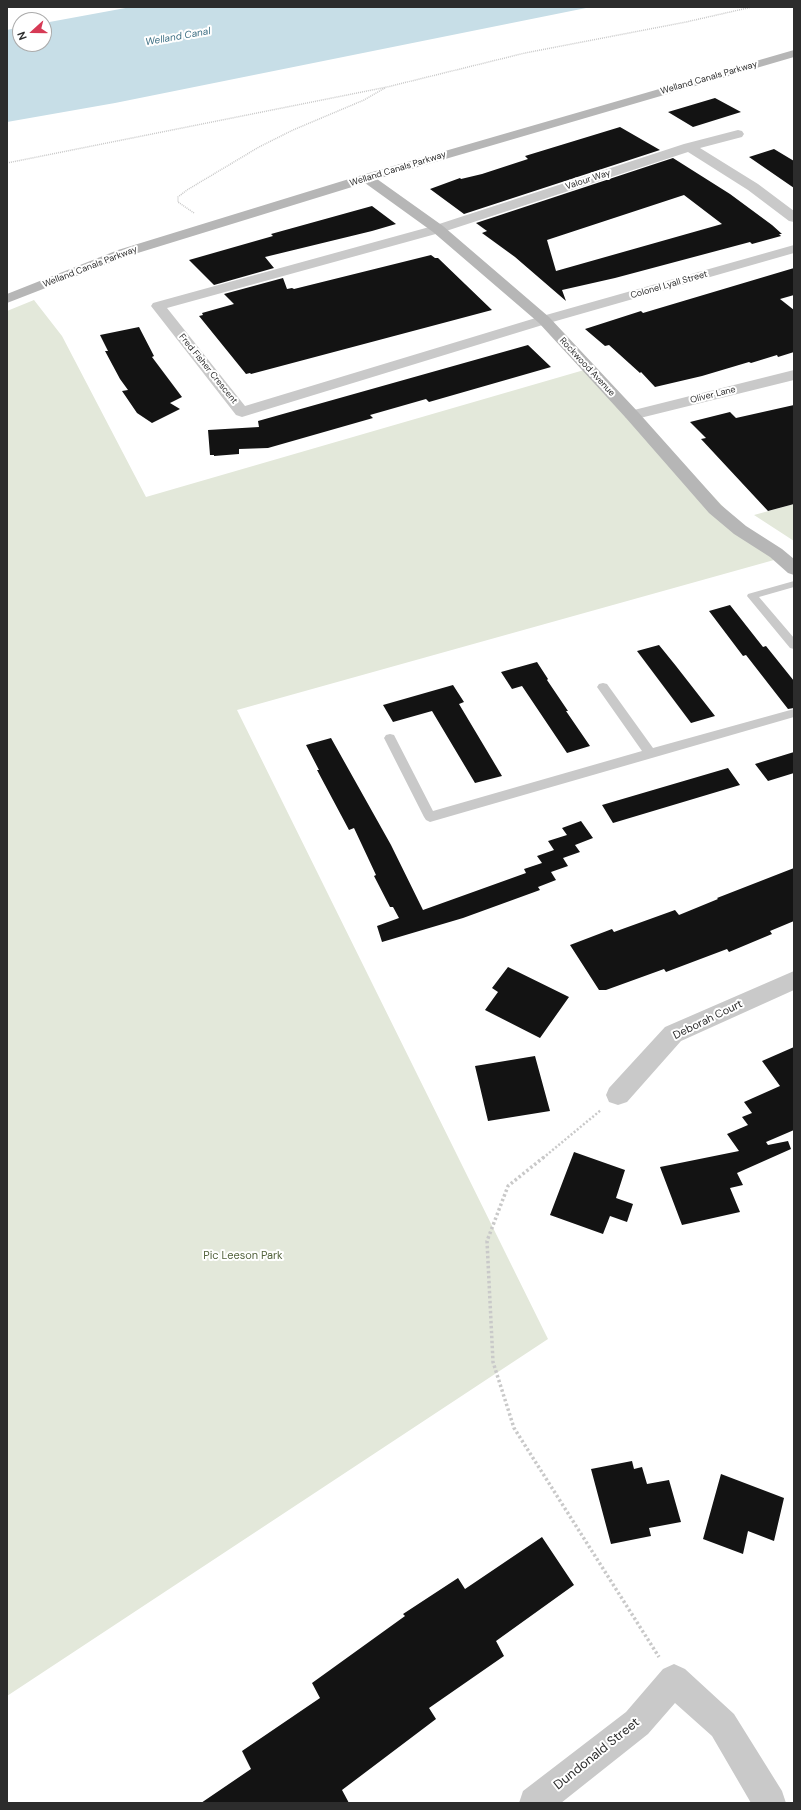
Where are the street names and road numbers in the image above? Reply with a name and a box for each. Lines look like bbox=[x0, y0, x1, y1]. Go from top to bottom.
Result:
street label: Welland Canals Parkway bbox=[659, 59, 759, 97]
street label: Welland Canals Parkway bbox=[349, 149, 447, 189]
street label: Valour Way bbox=[564, 168, 612, 192]
street label: Welland Canals Parkway bbox=[41, 244, 139, 290]
street label: Colonel Lyall Street bbox=[629, 269, 709, 301]
street label: Fred Fisher Crescent bbox=[176, 332, 240, 406]
street label: Rockwood Avenue bbox=[557, 335, 617, 399]
street label: Oliver Lane bbox=[689, 384, 737, 406]
street label: Deborah Court bbox=[671, 997, 745, 1043]
street label: Dundonald Street bbox=[551, 1715, 643, 1793]

